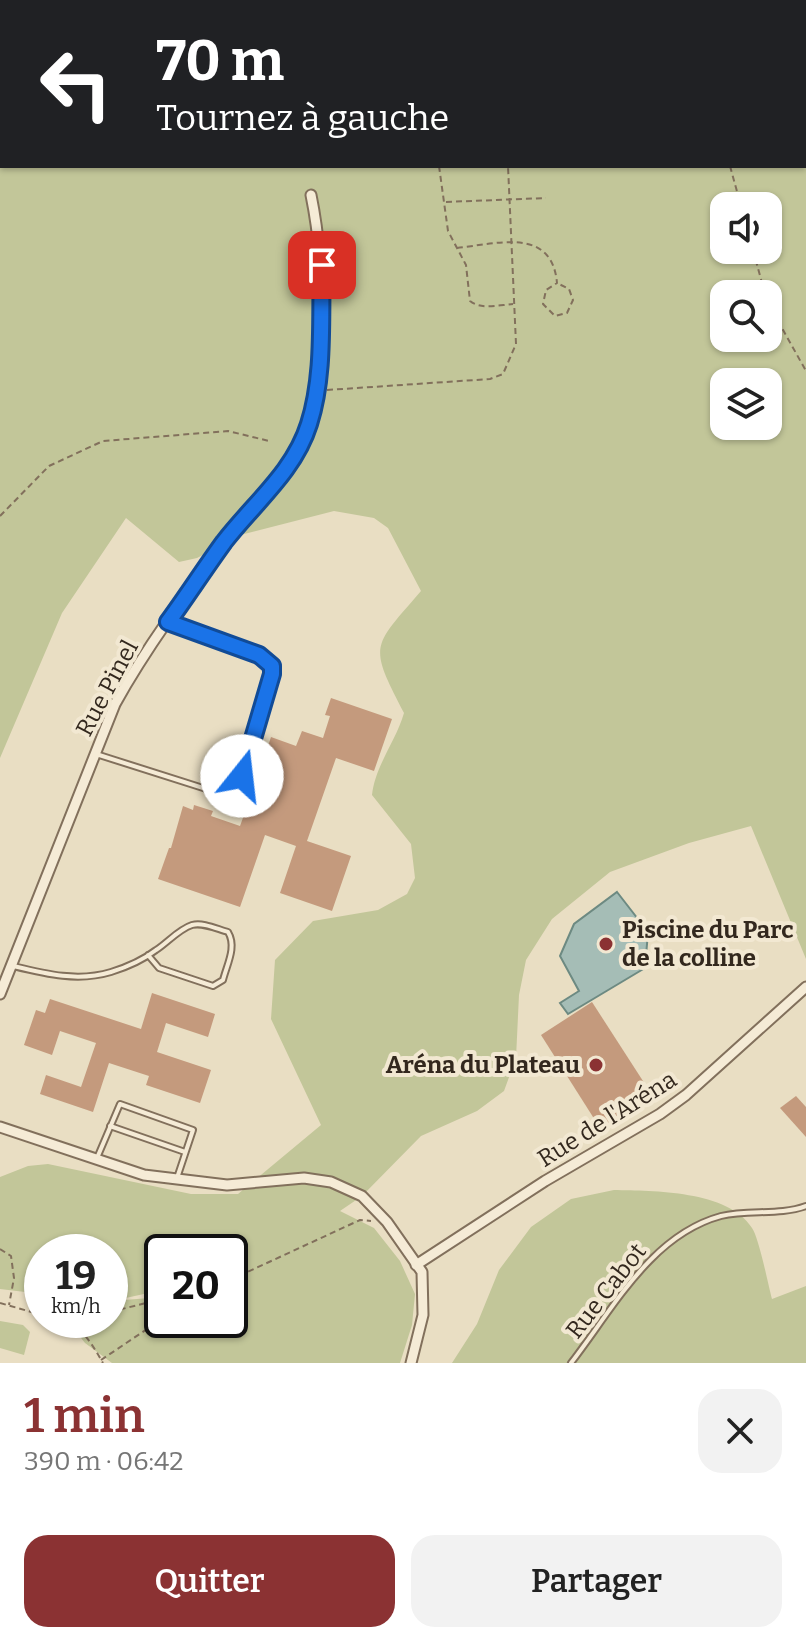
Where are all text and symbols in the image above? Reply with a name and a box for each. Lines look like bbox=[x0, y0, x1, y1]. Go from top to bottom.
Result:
text: 70 m bbox=[156, 28, 284, 95]
icon: left bbox=[24, 32, 128, 136]
text: Tournez à gauche bbox=[156, 96, 449, 140]
map controls bbox=[710, 192, 782, 440]
button: sound bbox=[710, 192, 782, 264]
pin bbox=[288, 231, 356, 299]
icon: arrive bbox=[300, 243, 344, 287]
button: search bbox=[710, 280, 782, 352]
button: layers bbox=[710, 368, 782, 440]
street label: Rue Pinel bbox=[70, 635, 144, 741]
position arrow bbox=[200, 734, 284, 818]
place label: Piscine du Parc de la colline bbox=[622, 916, 794, 972]
marker: Piscine du Parc de la colline bbox=[597, 935, 615, 953]
place label: Aréna du Plateau bbox=[386, 1051, 580, 1079]
marker: Aréna du Plateau bbox=[587, 1056, 605, 1074]
street label: Rue de l'Aréna bbox=[533, 1065, 681, 1173]
speed limit sign: 20 bbox=[144, 1234, 248, 1338]
street label: Rue Cabot bbox=[560, 1238, 652, 1344]
text: 19 bbox=[56, 1252, 96, 1300]
text: km/h bbox=[51, 1294, 101, 1318]
text: 1 min bbox=[24, 1387, 145, 1445]
button: close bbox=[698, 1389, 782, 1473]
text: 390 m · 06:42 bbox=[24, 1446, 183, 1477]
button: Quitter bbox=[24, 1535, 395, 1627]
button: Partager bbox=[411, 1535, 782, 1627]

